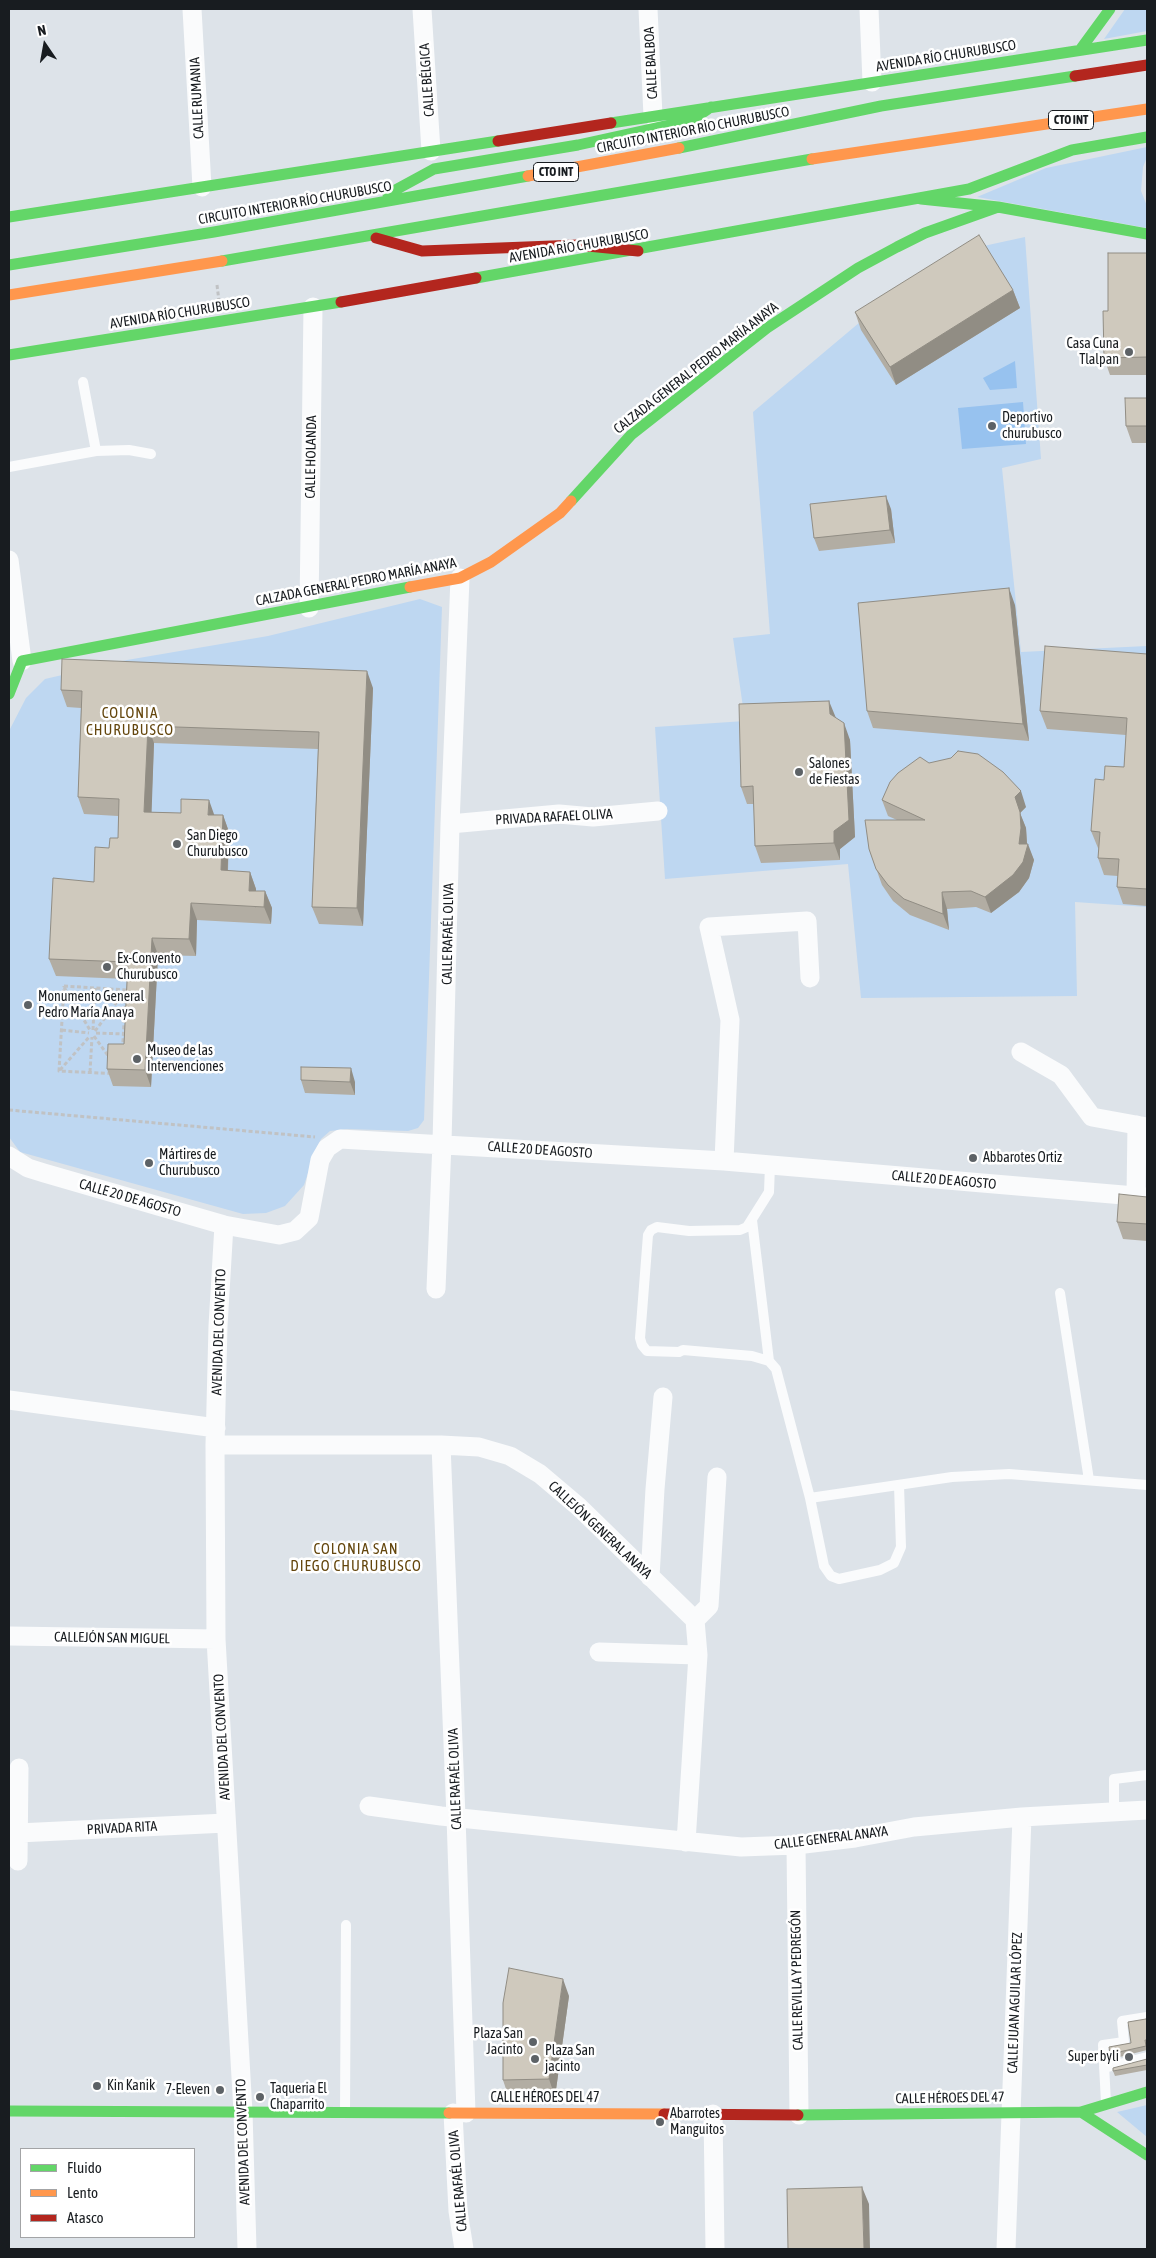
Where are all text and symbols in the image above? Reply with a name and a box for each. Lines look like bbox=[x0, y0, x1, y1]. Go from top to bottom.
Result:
north arrow bbox=[20, 20, 70, 70]
text: N bbox=[36, 22, 48, 39]
street label: CALLE BALBOA bbox=[641, 26, 661, 100]
street label: AVENIDA RÍO CHURUBUSCO bbox=[875, 37, 1017, 75]
street label: CALLE BÉLGICA bbox=[416, 43, 438, 117]
street label: CALLE RUMANIA bbox=[186, 57, 208, 139]
street label: CIRCUITO INTERIOR RÍO CHURUBUSCO bbox=[595, 103, 791, 157]
road number: CTO INT bbox=[1048, 110, 1094, 130]
road number: CTO INT bbox=[534, 162, 578, 182]
street label: CIRCUITO INTERIOR RÍO CHURUBUSCO bbox=[197, 178, 393, 228]
street label: AVENIDA RÍO CHURUBUSCO bbox=[508, 225, 650, 267]
street label: AVENIDA RÍO CHURUBUSCO bbox=[109, 294, 251, 332]
street label: CALZADA GENERAL PEDRO MARÍA ANAYA bbox=[610, 299, 782, 437]
place label: Casa Cuna Tlalpan bbox=[1066, 336, 1119, 368]
marker: Casa Cuna Tlalpan bbox=[1123, 346, 1135, 358]
place label: Deportivo churubusco bbox=[1002, 410, 1062, 442]
street label: CALLE HOLANDA bbox=[302, 415, 320, 499]
marker: Deportivo churubusco bbox=[986, 420, 998, 432]
street label: CALZADA GENERAL PEDRO MARÍA ANAYA bbox=[254, 554, 458, 610]
district label: COLONIA CHURUBUSCO bbox=[85, 704, 175, 739]
place label: Salones de Fiestas bbox=[809, 756, 860, 789]
marker: Salones de Fiestas bbox=[793, 766, 805, 778]
street label: PRIVADA RAFAEL OLIVA bbox=[495, 806, 613, 828]
place label: San Diego Churubusco bbox=[187, 828, 248, 860]
marker: San Diego Churubusco bbox=[171, 838, 183, 850]
street label: CALLE RAFAÉL OLIVA bbox=[439, 883, 457, 985]
place label: Ex-Convento Churubusco bbox=[117, 951, 181, 984]
marker: Ex-Convento Churubusco bbox=[101, 961, 113, 973]
place label: Monumento General Pedro María Anaya bbox=[38, 989, 144, 1022]
marker: Monumento General Pedro María Anaya bbox=[22, 999, 34, 1011]
place label: Museo de las Intervenciones bbox=[147, 1043, 224, 1076]
marker: Museo de las Intervenciones bbox=[131, 1053, 143, 1065]
street label: CALLE 20 DE AGOSTO bbox=[487, 1138, 593, 1162]
place label: Mártires de Churubusco bbox=[159, 1147, 220, 1180]
place label: Abbarotes Ortiz bbox=[983, 1150, 1062, 1166]
marker: Abbarotes Ortiz bbox=[967, 1152, 979, 1164]
marker: Mártires de Churubusco bbox=[143, 1157, 155, 1169]
street label: CALLE 20 DE AGOSTO bbox=[891, 1167, 997, 1193]
street label: CALLE 20 DE AGOSTO bbox=[77, 1175, 183, 1221]
street label: AVENIDA DEL CONVENTO bbox=[208, 1268, 230, 1396]
street label: CALLEJÓN GENERAL ANAYA bbox=[545, 1478, 655, 1582]
district label: COLONIA SAN DIEGO CHURUBUSCO bbox=[288, 1540, 424, 1575]
street label: CALLEJÓN SAN MIGUEL bbox=[54, 1629, 170, 1647]
street label: AVENIDA DEL CONVENTO bbox=[210, 1673, 234, 1801]
street label: CALLE RAFAÉL OLIVA bbox=[445, 1728, 465, 1830]
street label: PRIVADA RITA bbox=[86, 1818, 158, 1838]
street label: CALLE GENERAL ANAYA bbox=[773, 1823, 889, 1853]
street label: CALLE REVILLA Y PEDREGÓN bbox=[787, 1910, 807, 2050]
street label: CALLE JUAN AGUILAR LÓPEZ bbox=[1004, 1932, 1026, 2074]
place label: Plaza San Jacinto bbox=[473, 2026, 523, 2058]
marker: Plaza San Jacinto bbox=[527, 2036, 539, 2048]
place label: Plaza San jacinto bbox=[545, 2043, 595, 2076]
place label: Super byli bbox=[1068, 2049, 1119, 2065]
marker: Super byli bbox=[1123, 2051, 1135, 2063]
marker: Plaza San jacinto bbox=[529, 2053, 541, 2065]
place label: Kin Kanik bbox=[107, 2078, 155, 2094]
street label: AVENIDA DEL CONVENTO bbox=[232, 2078, 254, 2206]
marker: Kin Kanik bbox=[91, 2080, 103, 2092]
place label: Taqueria El Chaparrito bbox=[270, 2081, 327, 2114]
place label: 7-Eleven bbox=[165, 2082, 210, 2098]
marker: 7-Eleven bbox=[214, 2084, 226, 2096]
street label: CALLE HÉROES DEL 47 bbox=[895, 2089, 1005, 2107]
street label: CALLE HÉROES DEL 47 bbox=[490, 2090, 600, 2106]
marker: Taqueria El Chaparrito bbox=[254, 2091, 266, 2103]
place label: Abarrotes Manguitos bbox=[670, 2106, 724, 2138]
marker: Abarrotes Manguitos bbox=[654, 2116, 666, 2128]
street label: CALLE RAFAÉL OLIVA bbox=[445, 2130, 471, 2232]
legend bbox=[20, 2148, 195, 2238]
text: Fluido bbox=[67, 2159, 102, 2176]
text: Lento bbox=[67, 2184, 98, 2201]
text: Atasco bbox=[67, 2209, 104, 2226]

